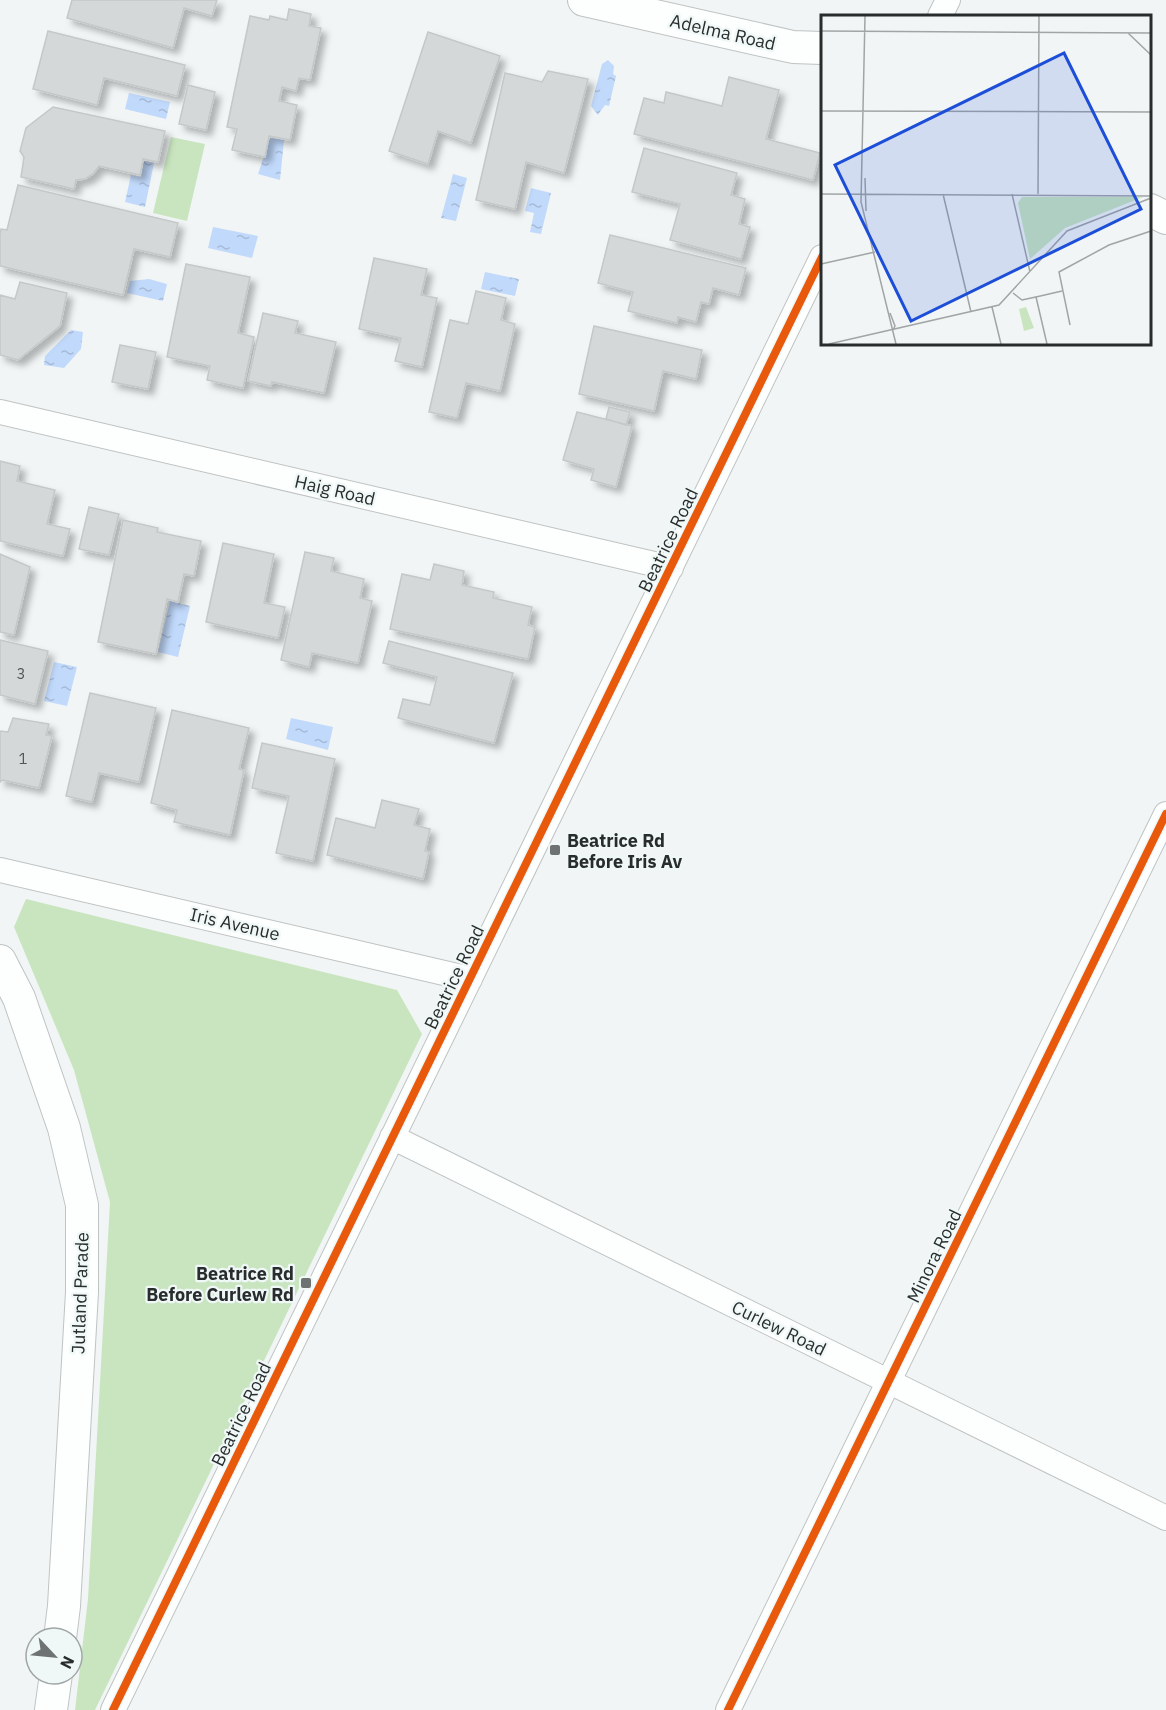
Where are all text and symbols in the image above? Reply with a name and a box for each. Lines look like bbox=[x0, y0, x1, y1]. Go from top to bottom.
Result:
street label: Adelma Road bbox=[668, 9, 778, 55]
inset map bbox=[821, 15, 1151, 345]
street label: Haig Road bbox=[292, 470, 378, 510]
street label: Beatrice Road bbox=[633, 484, 703, 596]
house number: 3 bbox=[16, 664, 26, 683]
house number: 1 bbox=[18, 749, 28, 768]
place label: Beatrice Rd Before Iris Av bbox=[567, 829, 683, 873]
marker: Beatrice Rd Before Iris Av bbox=[548, 843, 562, 857]
street label: Iris Avenue bbox=[188, 903, 282, 946]
street label: Beatrice Road bbox=[419, 921, 489, 1033]
street label: Minora Road bbox=[901, 1205, 967, 1307]
street label: Jutland Parade bbox=[66, 1232, 94, 1354]
place label: Beatrice Rd Before Curlew Rd bbox=[146, 1262, 294, 1306]
marker: Beatrice Rd Before Curlew Rd bbox=[299, 1276, 313, 1290]
street label: Curlew Road bbox=[728, 1295, 830, 1361]
street label: Beatrice Road bbox=[206, 1358, 276, 1470]
north arrow bbox=[24, 1626, 84, 1686]
text: N bbox=[56, 1653, 79, 1672]

